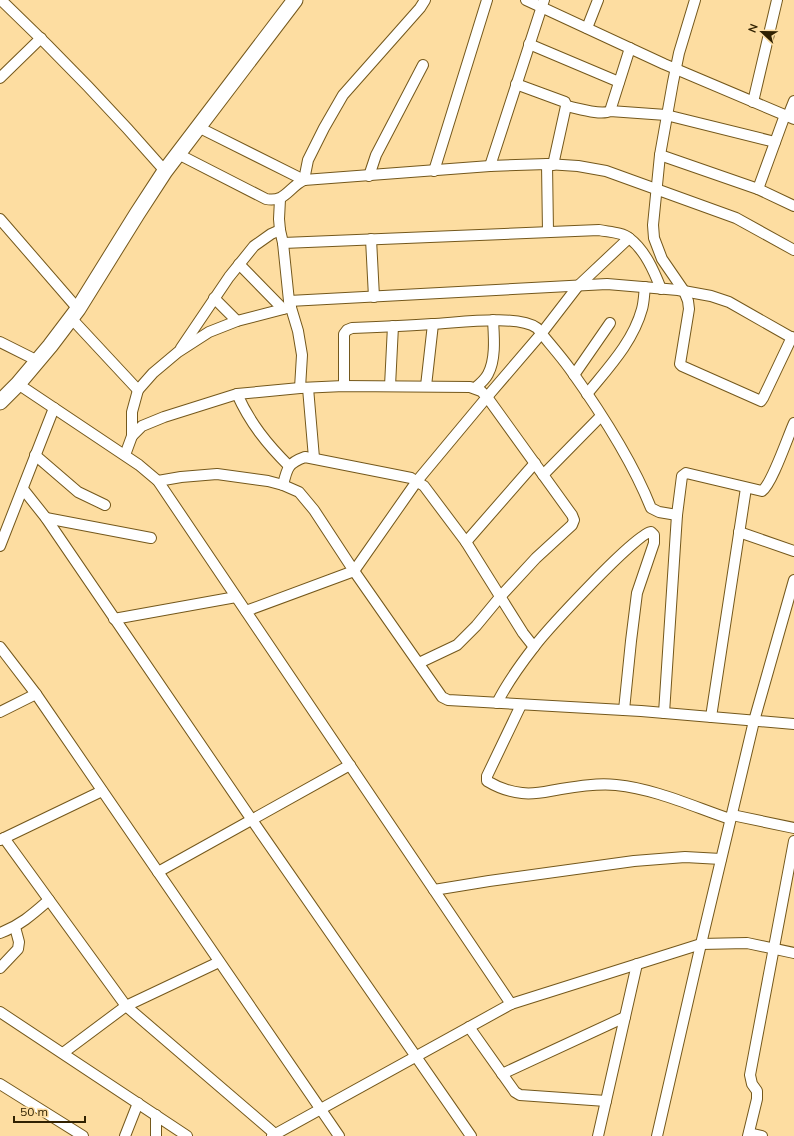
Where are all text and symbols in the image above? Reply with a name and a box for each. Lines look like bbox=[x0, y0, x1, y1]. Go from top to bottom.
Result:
north arrow bbox=[742, 12, 782, 52]
text: N bbox=[745, 22, 761, 35]
scale bar bbox=[14, 1098, 85, 1124]
text: 50 m bbox=[20, 1104, 48, 1119]

